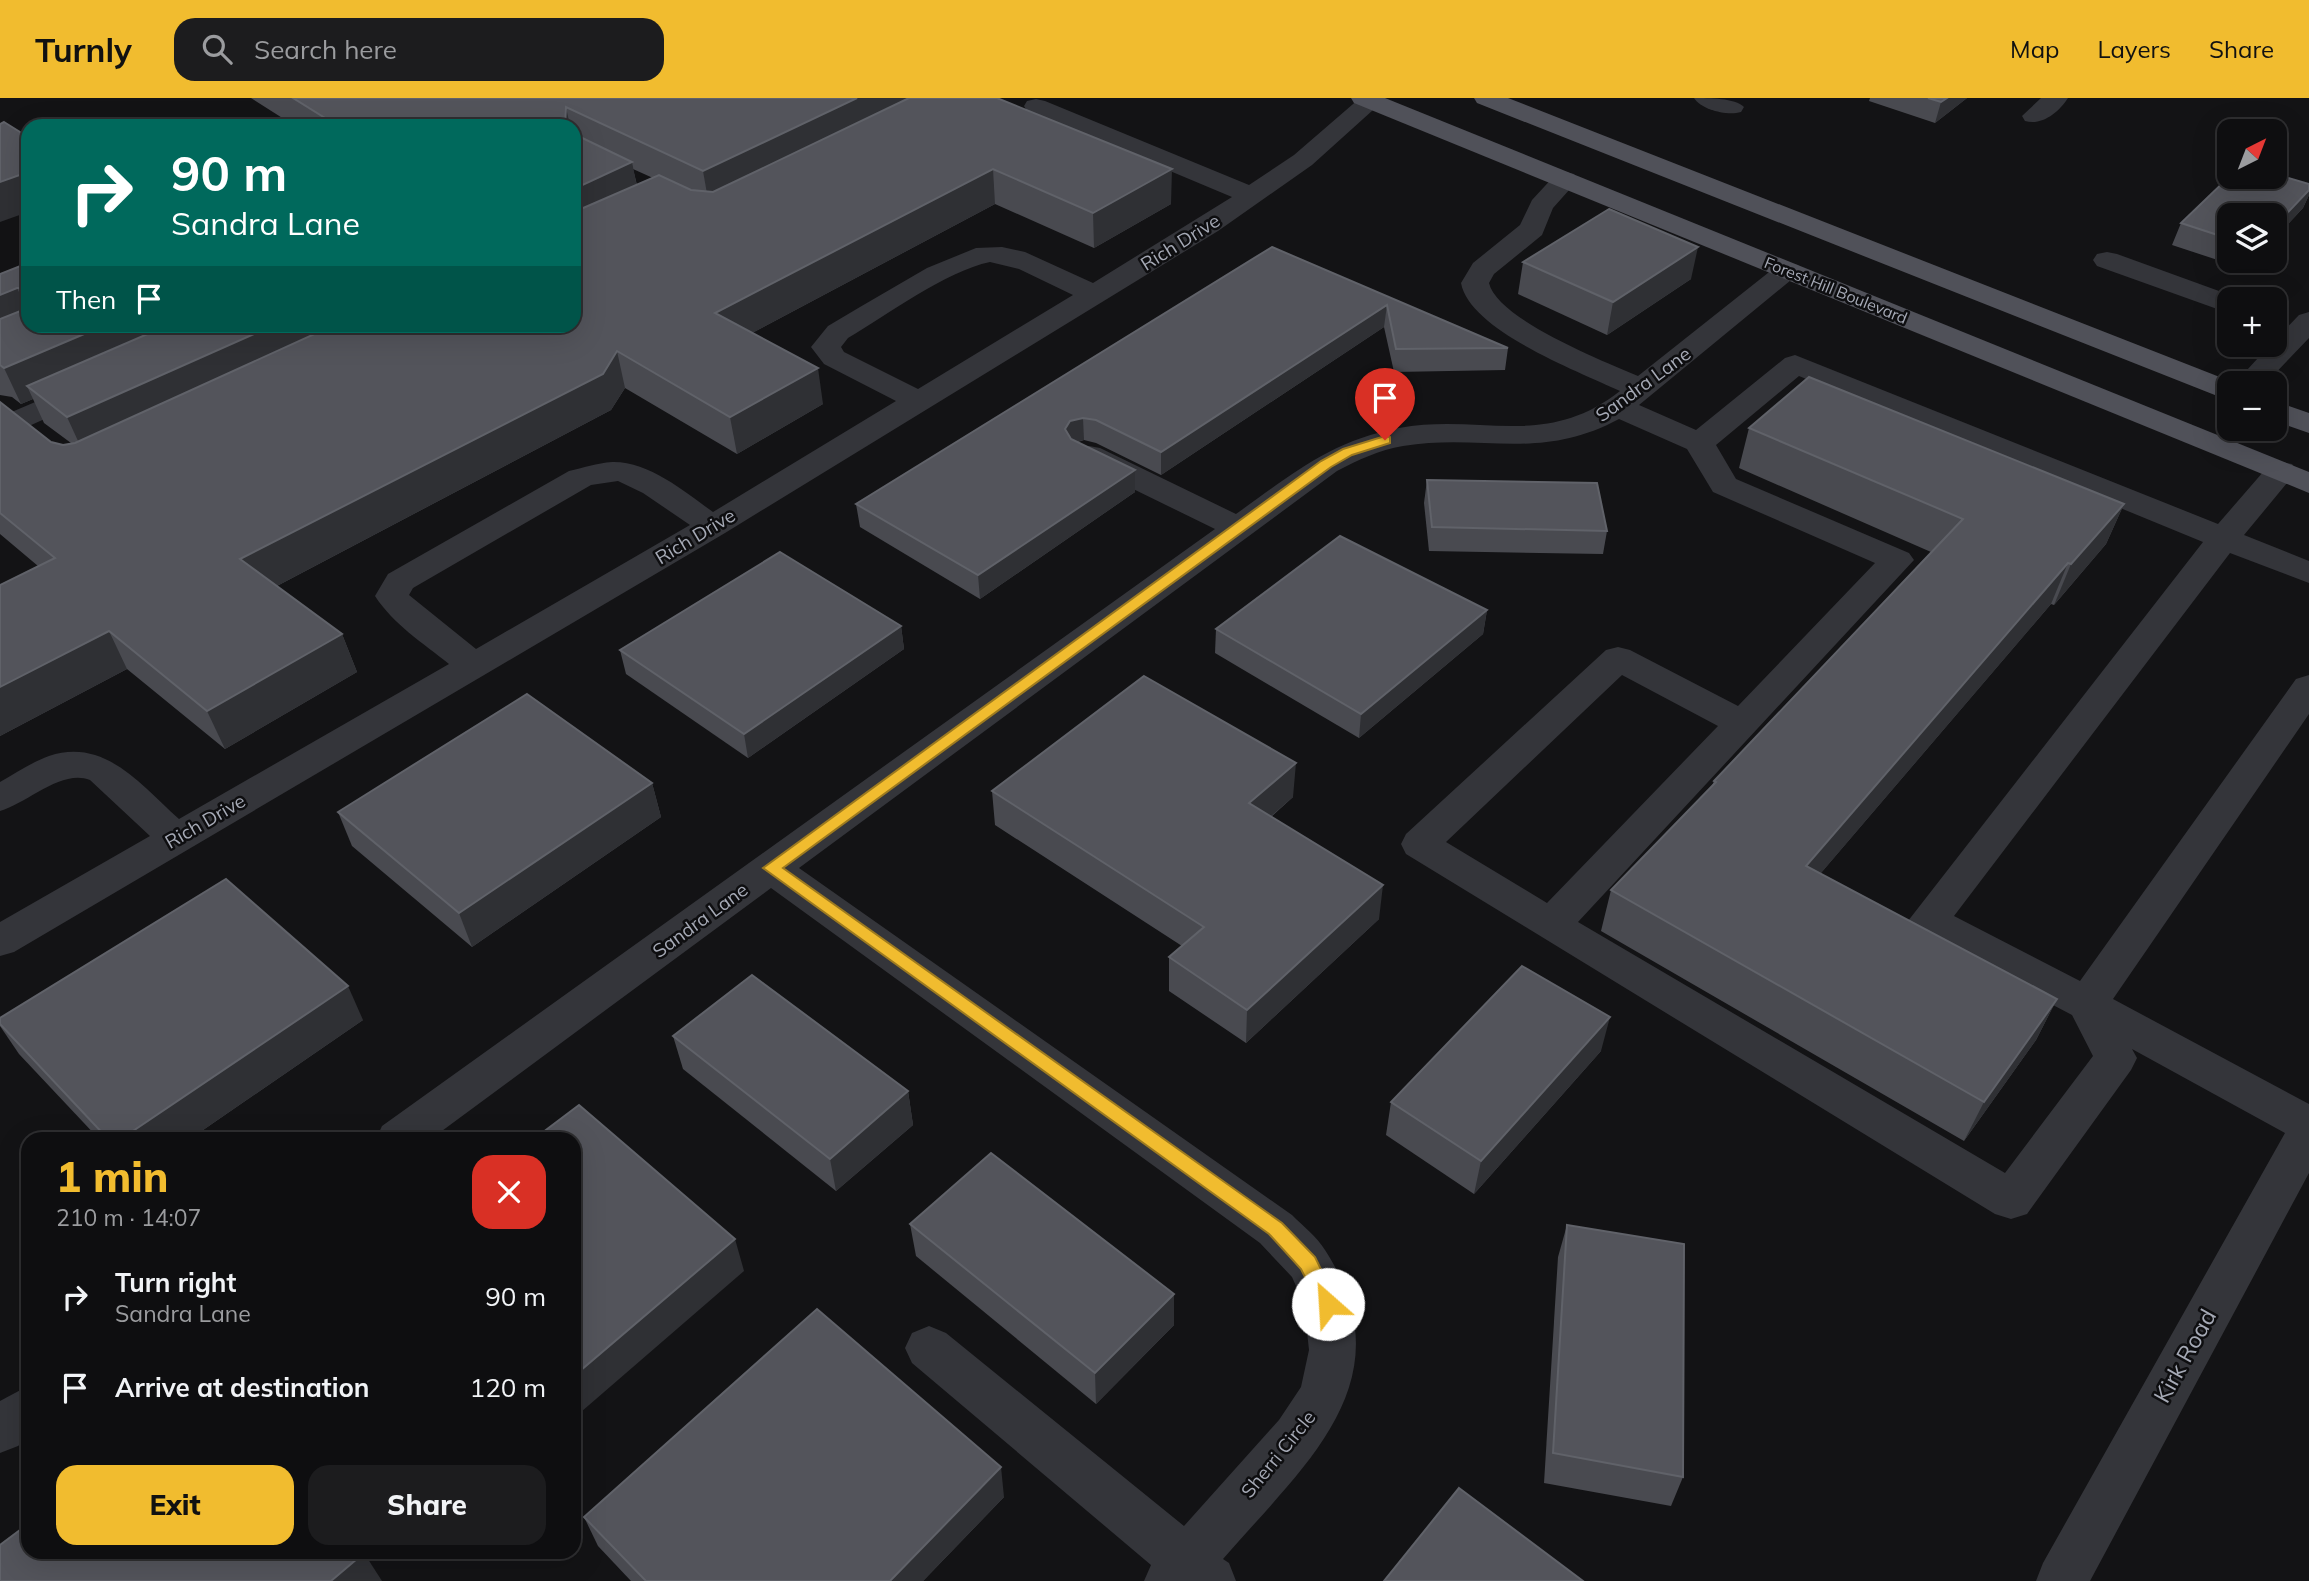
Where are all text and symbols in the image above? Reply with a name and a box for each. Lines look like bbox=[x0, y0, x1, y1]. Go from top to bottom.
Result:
search box bbox=[174, 18, 664, 81]
text: Turnly bbox=[35, 29, 132, 70]
icon: search bbox=[198, 30, 236, 68]
text: Search here bbox=[254, 33, 397, 66]
text: Map bbox=[2010, 34, 2059, 64]
text: Layers bbox=[2097, 34, 2171, 64]
text: Share bbox=[2209, 34, 2274, 64]
north arrow bbox=[2217, 119, 2287, 189]
map controls bbox=[2217, 119, 2287, 441]
text: 90 m bbox=[171, 142, 287, 203]
icon: right bbox=[56, 147, 147, 238]
text: Sandra Lane bbox=[171, 203, 360, 243]
button: layers bbox=[2217, 203, 2287, 273]
street label: Rich Drive bbox=[1136, 208, 1224, 276]
street label: Forest Hill Boulevard bbox=[1761, 252, 1911, 328]
icon: arrive bbox=[130, 280, 168, 318]
text: Then bbox=[56, 283, 116, 316]
button: + bbox=[2217, 287, 2287, 357]
street label: Sandra Lane bbox=[1591, 341, 1695, 427]
pin bbox=[1355, 368, 1415, 440]
button: − bbox=[2217, 371, 2287, 441]
icon: arrive bbox=[1366, 379, 1404, 417]
street label: Rich Drive bbox=[651, 503, 739, 569]
street label: Rich Drive bbox=[160, 788, 250, 854]
street label: Sandra Lane bbox=[648, 877, 752, 963]
text: 1 min bbox=[56, 1150, 169, 1203]
button: close bbox=[472, 1155, 546, 1229]
text: 210 m · 14:07 bbox=[56, 1203, 201, 1232]
text: Turn right bbox=[115, 1266, 236, 1299]
position arrow bbox=[1291, 1267, 1365, 1341]
icon: right bbox=[56, 1278, 94, 1316]
text: 90 m bbox=[485, 1280, 546, 1313]
text: Sandra Lane bbox=[115, 1299, 251, 1328]
street label: Kirk Road bbox=[2147, 1304, 2222, 1408]
icon: arrive bbox=[56, 1369, 94, 1407]
text: Arrive at destination bbox=[115, 1371, 370, 1404]
text: 120 m bbox=[470, 1371, 546, 1404]
street label: Sherri Circle bbox=[1236, 1406, 1320, 1502]
button: Exit bbox=[56, 1465, 294, 1545]
button: Share bbox=[308, 1465, 546, 1545]

